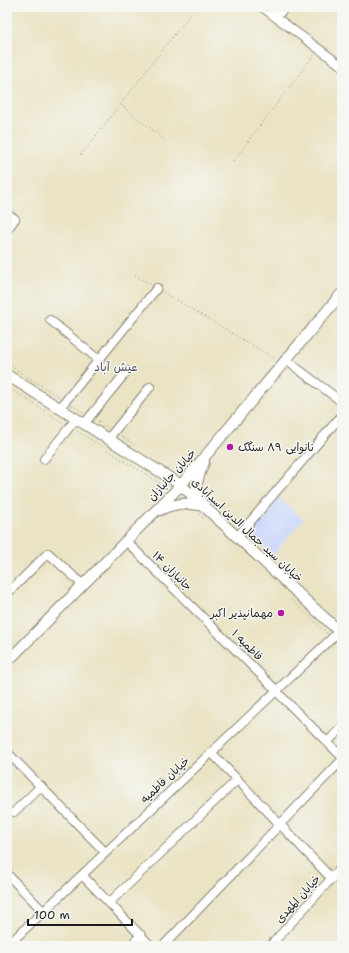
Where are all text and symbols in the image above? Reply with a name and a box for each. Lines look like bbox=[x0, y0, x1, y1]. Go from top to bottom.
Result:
district label: عیش آباد bbox=[94, 359, 138, 375]
place label: نانوایی ۸۹ سنگک bbox=[238, 440, 314, 455]
marker: نانوایی ۸۹ سنگک bbox=[225, 442, 235, 452]
street label: خیابان جانبازان bbox=[145, 446, 199, 504]
street label: خیابان سید جمال الدین اسدآبادی bbox=[188, 474, 306, 586]
street label: جانبازان ۱۴ bbox=[149, 548, 195, 594]
place label: مهمانپذیر اکبر bbox=[209, 606, 273, 621]
marker: مهمانپذیر اکبر bbox=[276, 608, 286, 618]
street label: فاطمیه ۱ bbox=[228, 626, 266, 664]
street label: خیابان فاطمیه bbox=[137, 753, 193, 807]
street label: خیابان المهدی bbox=[272, 872, 324, 926]
scale bar bbox=[28, 901, 132, 927]
text: 100 m bbox=[34, 907, 70, 923]

